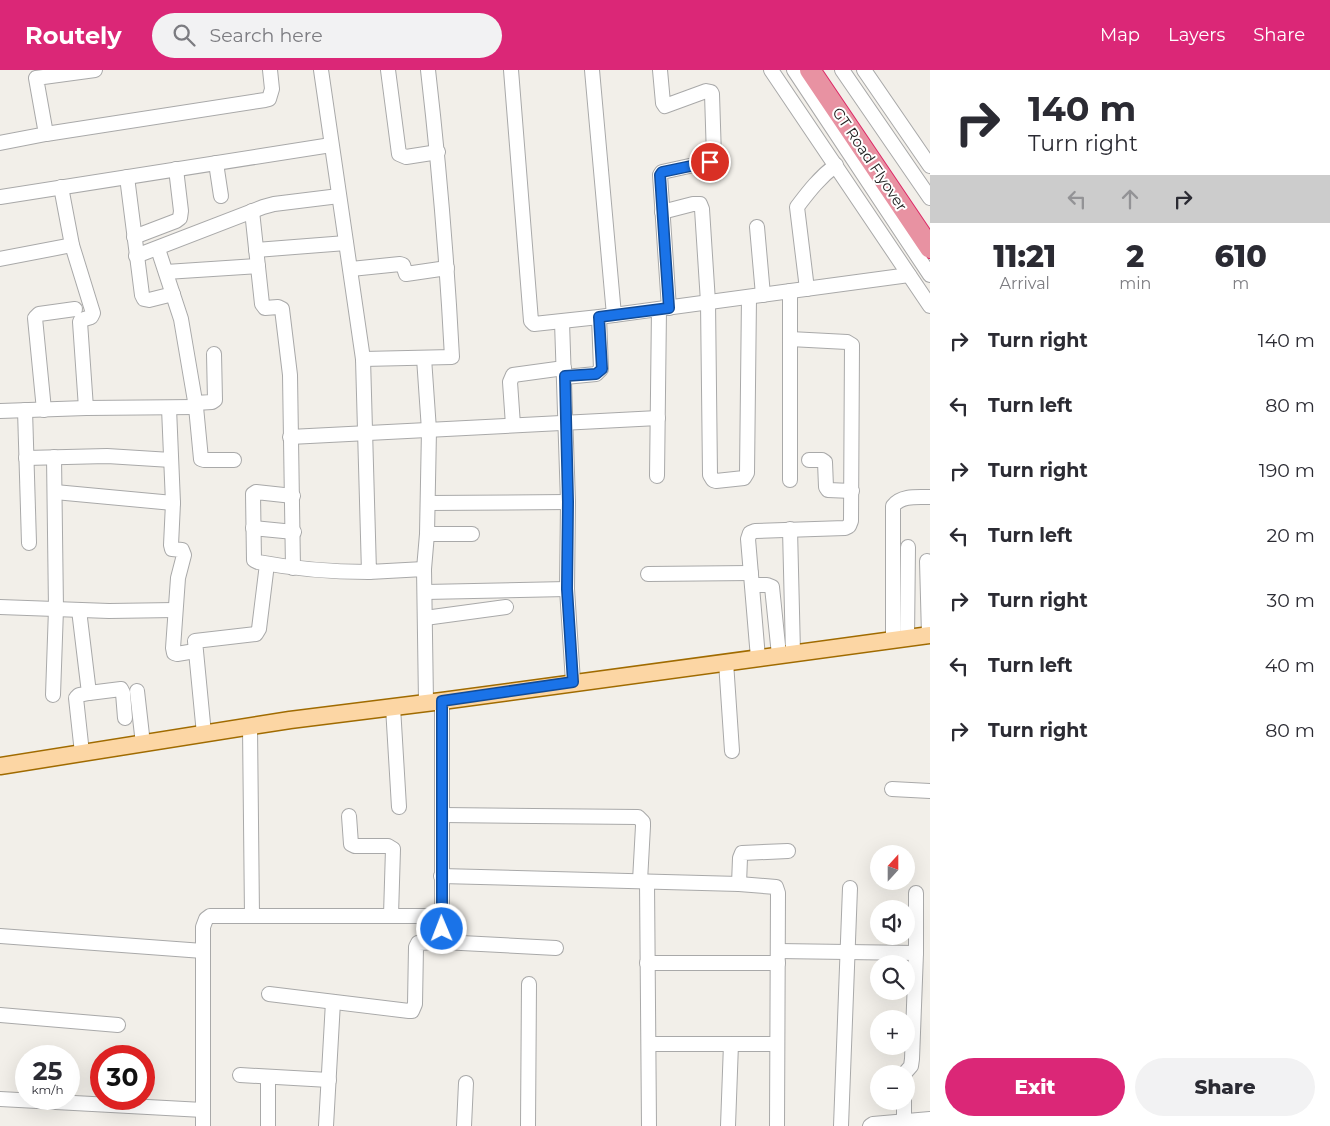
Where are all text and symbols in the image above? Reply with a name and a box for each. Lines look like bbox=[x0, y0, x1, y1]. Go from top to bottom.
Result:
search box bbox=[152, 13, 502, 58]
text: Routely bbox=[25, 21, 122, 50]
icon: search bbox=[170, 21, 198, 49]
text: Search here bbox=[210, 24, 323, 47]
text: Map bbox=[1100, 24, 1140, 46]
text: Layers bbox=[1168, 24, 1225, 46]
text: Share bbox=[1253, 24, 1305, 46]
text: 140 m bbox=[1028, 87, 1136, 130]
icon: right bbox=[945, 90, 1010, 155]
street label: GT Road Flyover bbox=[828, 104, 912, 214]
text: Turn right bbox=[1028, 130, 1138, 157]
pin bbox=[689, 141, 731, 183]
icon: arrive bbox=[696, 148, 724, 176]
icon: left bbox=[1063, 185, 1091, 213]
icon: ahead bbox=[1116, 185, 1144, 213]
icon: right bbox=[1169, 185, 1197, 213]
text: 11:21 bbox=[993, 238, 1056, 275]
text: 2 bbox=[1126, 238, 1144, 275]
text: 610 bbox=[1215, 238, 1267, 275]
text: Arrival bbox=[999, 274, 1050, 293]
text: min bbox=[1119, 274, 1151, 293]
text: m bbox=[1232, 274, 1249, 293]
icon: right bbox=[945, 327, 973, 355]
text: Turn right bbox=[988, 329, 1088, 352]
text: 140 m bbox=[1258, 329, 1315, 352]
icon: left bbox=[945, 392, 973, 420]
text: Turn left bbox=[988, 394, 1073, 417]
text: 80 m bbox=[1265, 394, 1315, 417]
icon: right bbox=[945, 457, 973, 485]
text: Turn right bbox=[988, 459, 1088, 482]
text: 190 m bbox=[1259, 459, 1315, 482]
icon: left bbox=[945, 522, 973, 550]
text: Turn left bbox=[988, 524, 1073, 547]
text: 20 m bbox=[1267, 524, 1315, 547]
icon: right bbox=[945, 587, 973, 615]
text: Turn right bbox=[988, 589, 1088, 612]
text: 30 m bbox=[1267, 589, 1315, 612]
icon: left bbox=[945, 652, 973, 680]
text: Turn left bbox=[988, 654, 1073, 677]
text: 40 m bbox=[1265, 654, 1315, 677]
icon: right bbox=[945, 717, 973, 745]
text: Turn right bbox=[988, 719, 1088, 742]
text: 80 m bbox=[1265, 719, 1315, 742]
north arrow bbox=[870, 845, 915, 890]
map controls bbox=[870, 845, 915, 1110]
button: sound bbox=[870, 900, 915, 945]
position arrow bbox=[415, 902, 467, 954]
button: search bbox=[870, 955, 915, 1000]
button: + bbox=[870, 1010, 915, 1055]
speed limit sign: 30 bbox=[90, 1045, 155, 1110]
text: 25 bbox=[33, 1056, 62, 1086]
button: Exit bbox=[945, 1058, 1125, 1116]
button: Share bbox=[1135, 1058, 1315, 1116]
button: − bbox=[870, 1065, 915, 1110]
text: km/h bbox=[31, 1082, 64, 1097]

